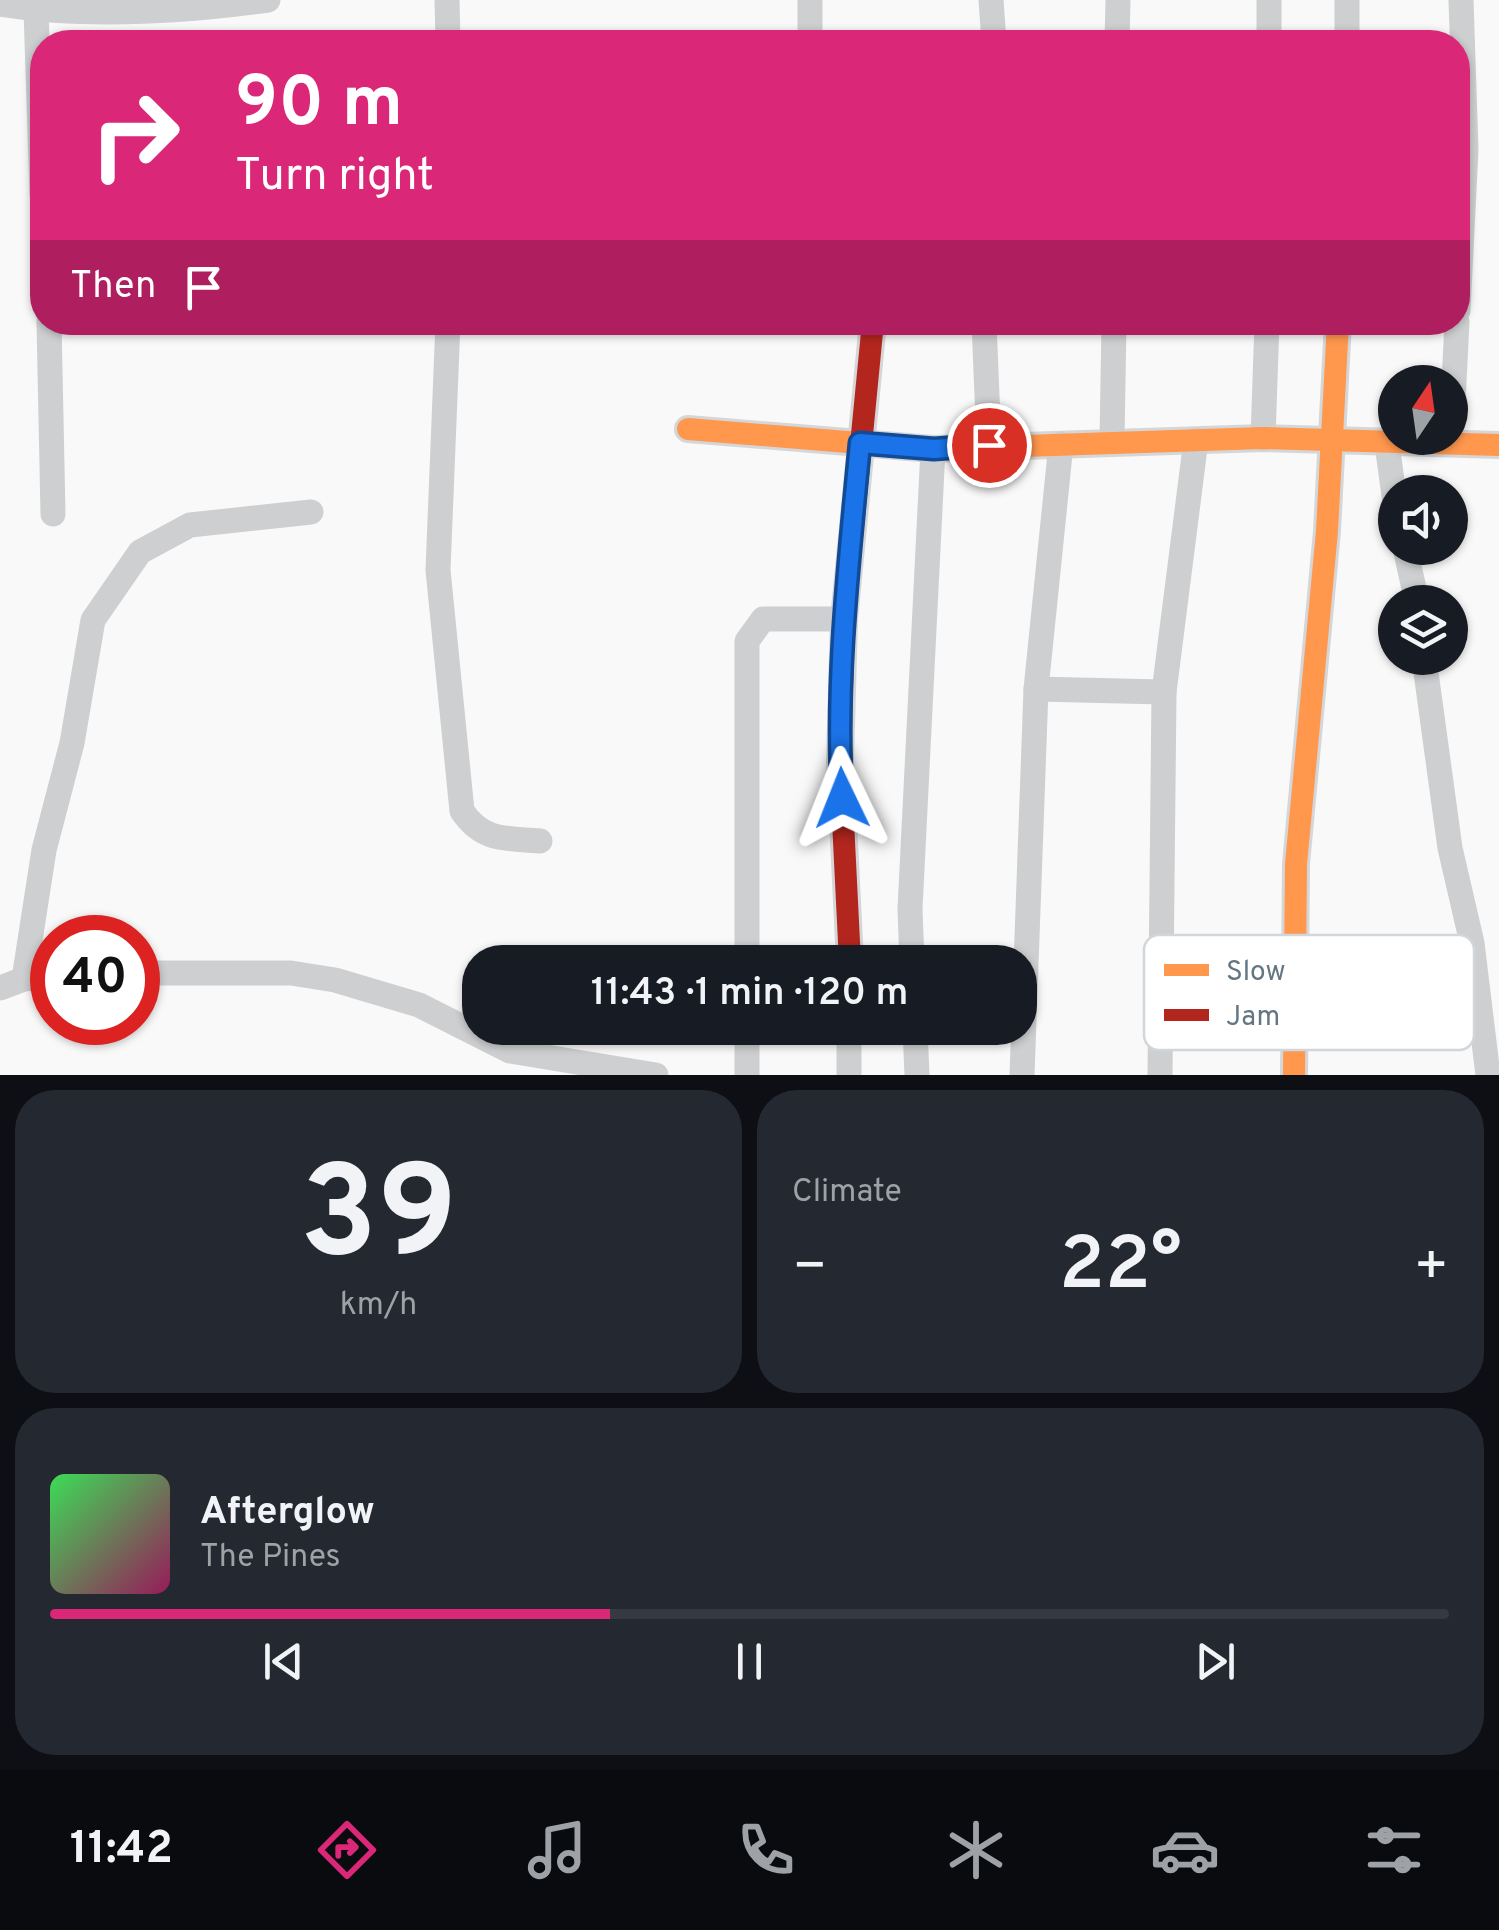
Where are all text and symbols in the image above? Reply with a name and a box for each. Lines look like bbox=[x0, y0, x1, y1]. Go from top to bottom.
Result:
text: 90 m bbox=[235, 62, 403, 151]
icon: right bbox=[70, 70, 200, 200]
text: Turn right bbox=[235, 149, 434, 206]
icon: arrive bbox=[176, 260, 231, 315]
text: Then bbox=[70, 263, 156, 312]
north arrow bbox=[1378, 365, 1468, 455]
map controls bbox=[1378, 365, 1468, 675]
pin bbox=[947, 403, 1032, 488]
icon: arrive bbox=[962, 418, 1017, 473]
button: sound bbox=[1378, 475, 1468, 565]
button: layers bbox=[1378, 585, 1468, 675]
position arrow bbox=[790, 746, 894, 850]
speed limit sign: 40 bbox=[30, 915, 160, 1045]
legend bbox=[1144, 935, 1474, 1050]
text: Slow bbox=[1226, 955, 1285, 991]
text: 11:43 · 1 min · 120 m bbox=[591, 970, 908, 1019]
text: Jam bbox=[1226, 1000, 1280, 1036]
text: 39 bbox=[300, 1138, 457, 1303]
text: Climate bbox=[792, 1173, 902, 1213]
text: 22° bbox=[1059, 1221, 1182, 1316]
text: − bbox=[792, 1234, 827, 1304]
text: + bbox=[1414, 1234, 1449, 1304]
text: km/h bbox=[340, 1286, 417, 1326]
text: Afterglow bbox=[200, 1489, 375, 1538]
text: The Pines bbox=[200, 1538, 341, 1578]
icon: previous bbox=[256, 1634, 311, 1689]
icon: pause bbox=[722, 1634, 777, 1689]
icon: next bbox=[1188, 1634, 1243, 1689]
icon: directions bbox=[312, 1815, 382, 1885]
icon: music bbox=[522, 1815, 592, 1885]
icon: phone bbox=[731, 1815, 801, 1885]
icon: climate bbox=[941, 1815, 1011, 1885]
icon: car bbox=[1150, 1815, 1220, 1885]
icon: filters bbox=[1359, 1815, 1429, 1885]
text: 11:42 bbox=[70, 1822, 173, 1879]

